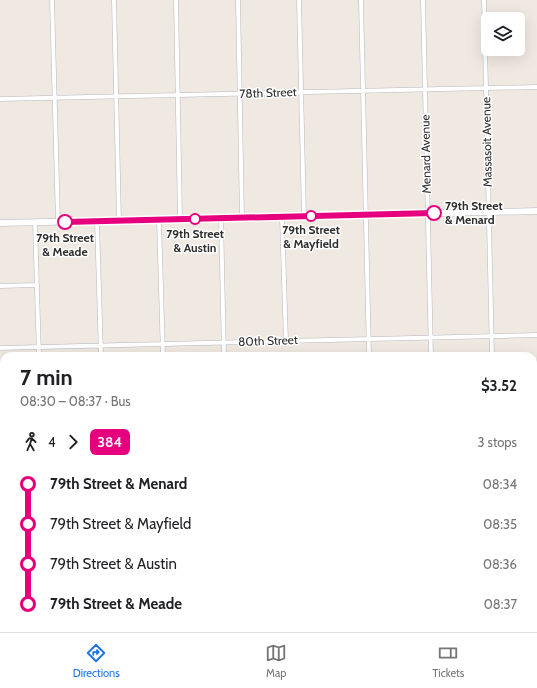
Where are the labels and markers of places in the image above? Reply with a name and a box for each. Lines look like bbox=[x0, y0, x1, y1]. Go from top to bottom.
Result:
place label: 79th Street & Menard bbox=[445, 198, 503, 227]
marker: 79th Street & Menard bbox=[426, 205, 442, 221]
marker: 79th Street & Mayfield bbox=[305, 210, 317, 222]
marker: 79th Street & Austin bbox=[189, 213, 201, 225]
marker: 79th Street & Meade bbox=[57, 214, 73, 230]
place label: 79th Street & Mayfield bbox=[282, 222, 340, 251]
place label: 79th Street & Austin bbox=[166, 226, 224, 255]
place label: 79th Street & Meade bbox=[36, 230, 94, 259]

